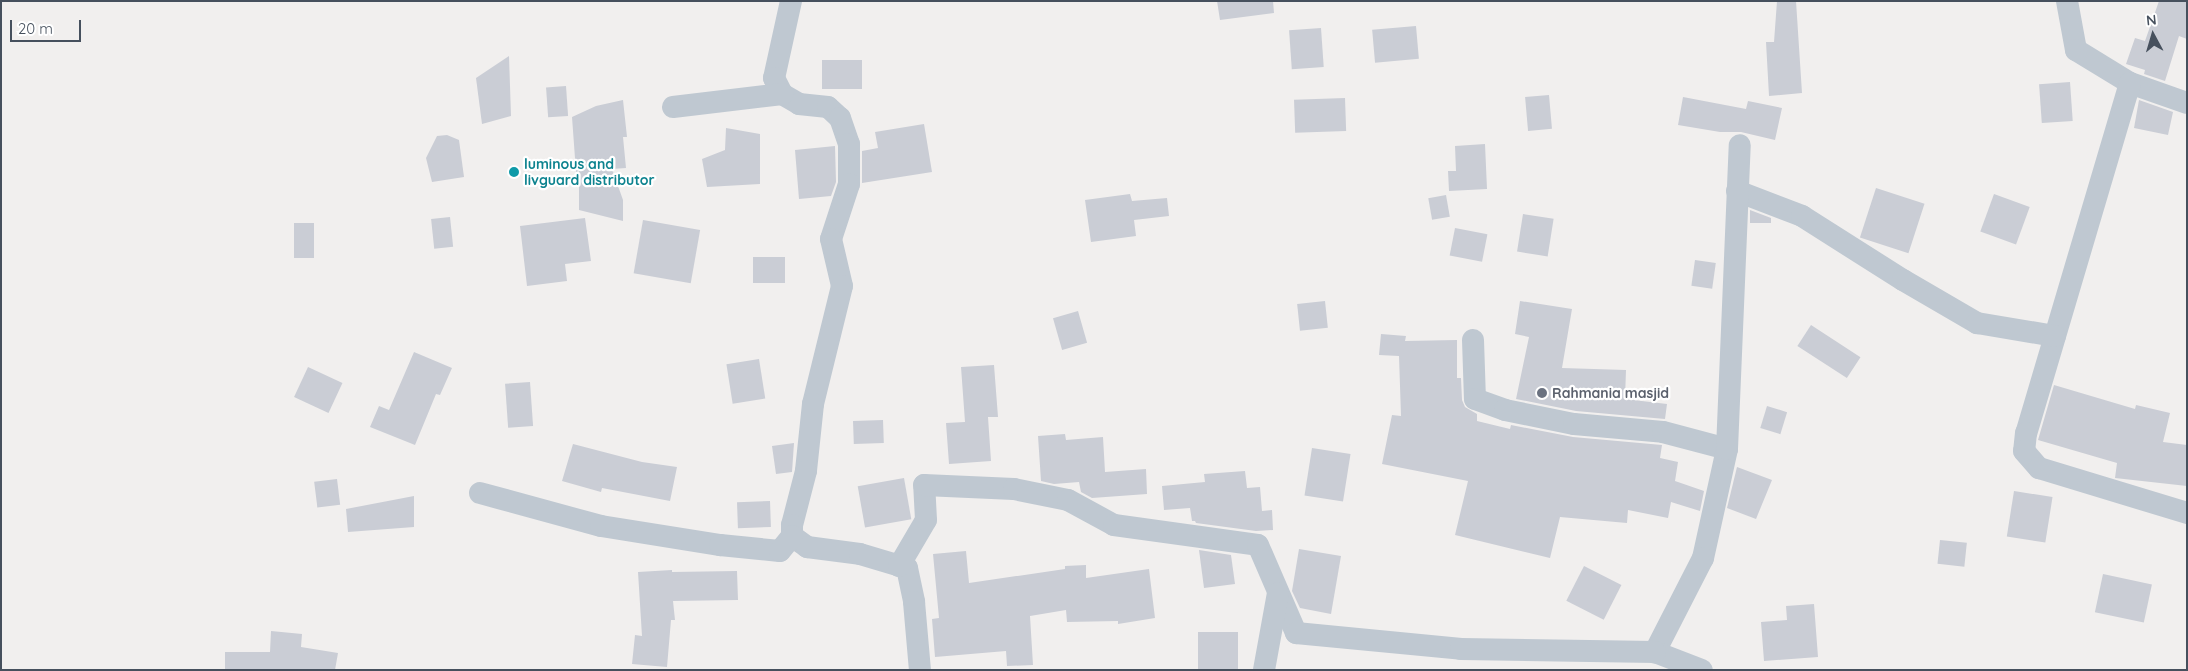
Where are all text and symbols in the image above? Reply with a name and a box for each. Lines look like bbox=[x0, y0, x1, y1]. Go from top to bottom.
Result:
scale bar bbox=[12, 10, 84, 42]
north arrow bbox=[2128, 10, 2178, 60]
text: N bbox=[2145, 11, 2157, 30]
text: 20 m bbox=[18, 19, 53, 38]
place label: luminous and livguard distributor bbox=[524, 156, 655, 188]
marker: luminous and livguard distributor bbox=[508, 166, 520, 178]
place label: Rahmania masjid bbox=[1552, 385, 1669, 401]
marker: Rahmania masjid bbox=[1536, 387, 1548, 399]

